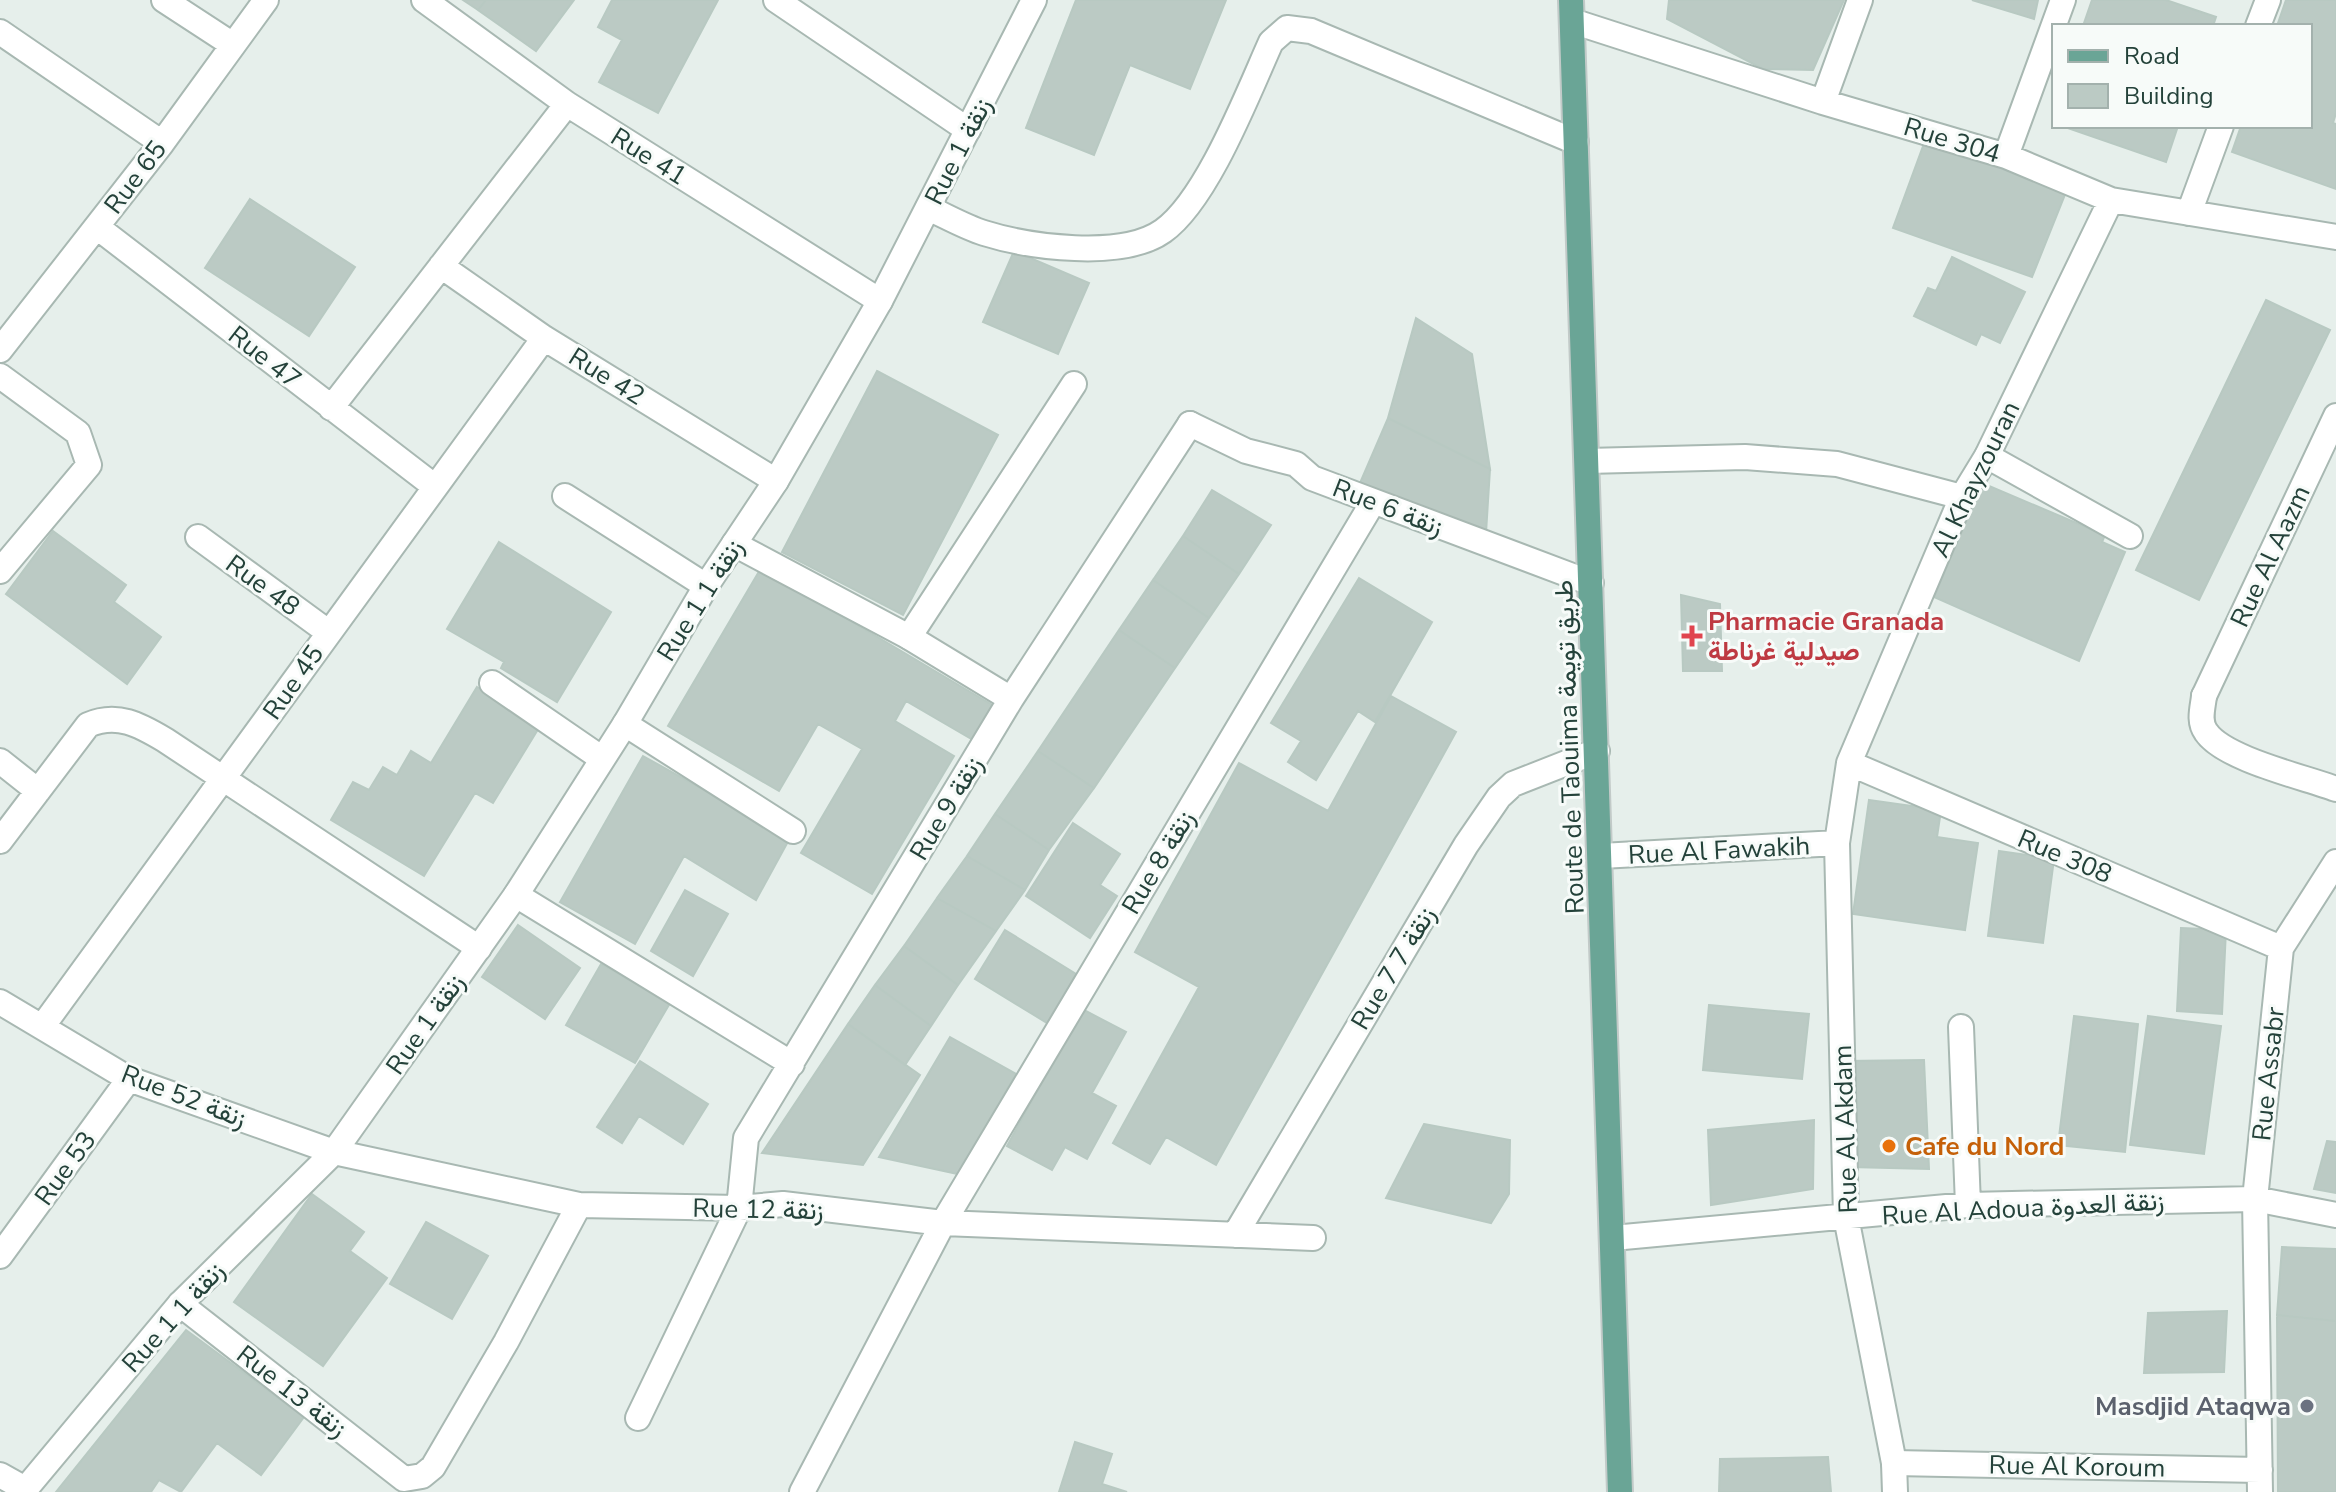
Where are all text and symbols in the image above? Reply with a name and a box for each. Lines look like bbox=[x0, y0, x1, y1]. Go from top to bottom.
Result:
legend bbox=[2052, 24, 2312, 128]
text: Road bbox=[2124, 40, 2180, 72]
text: Building bbox=[2124, 80, 2214, 112]
street label: Rue 1 زنقة bbox=[917, 92, 1000, 211]
street label: Rue 304 bbox=[1899, 109, 2004, 172]
street label: Rue 41 bbox=[604, 119, 694, 193]
street label: Rue 65 bbox=[96, 133, 175, 221]
street label: Rue 47 bbox=[221, 318, 308, 397]
street label: Rue 42 bbox=[562, 339, 652, 413]
street label: Al Khayzouran bbox=[1923, 395, 2028, 563]
street label: Rue 6 زنقة bbox=[1328, 470, 1448, 545]
street label: Rue Al Aazm bbox=[2222, 480, 2319, 633]
street label: Rue 1 زنقة 1 bbox=[649, 532, 752, 668]
street label: Rue 48 bbox=[219, 547, 307, 624]
street label: Route de Taouima طريق تويمة bbox=[1546, 579, 1593, 915]
place label: Pharmacie Granada صيدلية غرناطة bbox=[1708, 604, 1944, 669]
marker: Pharmacie Granada صيدلية غرناطة bbox=[1683, 627, 1701, 645]
street label: Rue 45 bbox=[255, 638, 332, 727]
street label: Rue 9 زنقة bbox=[902, 750, 991, 867]
street label: Rue 8 زنقة bbox=[1114, 804, 1203, 921]
street label: Rue 308 bbox=[2012, 821, 2117, 892]
street label: Rue Al Fawakih bbox=[1627, 828, 1811, 873]
street label: Rue 7 زنقة 7 bbox=[1343, 900, 1444, 1036]
street label: Rue 1 زنقة bbox=[378, 967, 473, 1082]
street label: Rue Assabr bbox=[2244, 1005, 2293, 1143]
street label: Rue Al Akdam bbox=[1825, 1044, 1866, 1214]
street label: Rue 52 زنقة bbox=[116, 1057, 251, 1136]
street label: Rue 53 bbox=[27, 1124, 104, 1212]
place label: Cafe du Nord bbox=[1905, 1129, 2064, 1164]
marker: Cafe du Nord bbox=[1880, 1137, 1898, 1155]
street label: Rue Al Adoua زنقة العدوة bbox=[1881, 1184, 2165, 1233]
street label: Rue 12 زنقة bbox=[692, 1191, 824, 1228]
street label: Rue 1 زنقة 1 bbox=[114, 1254, 233, 1380]
street label: Rue 13 زنقة bbox=[229, 1337, 354, 1446]
place label: Masdjid Ataqwa bbox=[2095, 1389, 2291, 1424]
marker: Masdjid Ataqwa bbox=[2298, 1397, 2316, 1415]
street label: Rue Al Koroum bbox=[1988, 1447, 2166, 1486]

